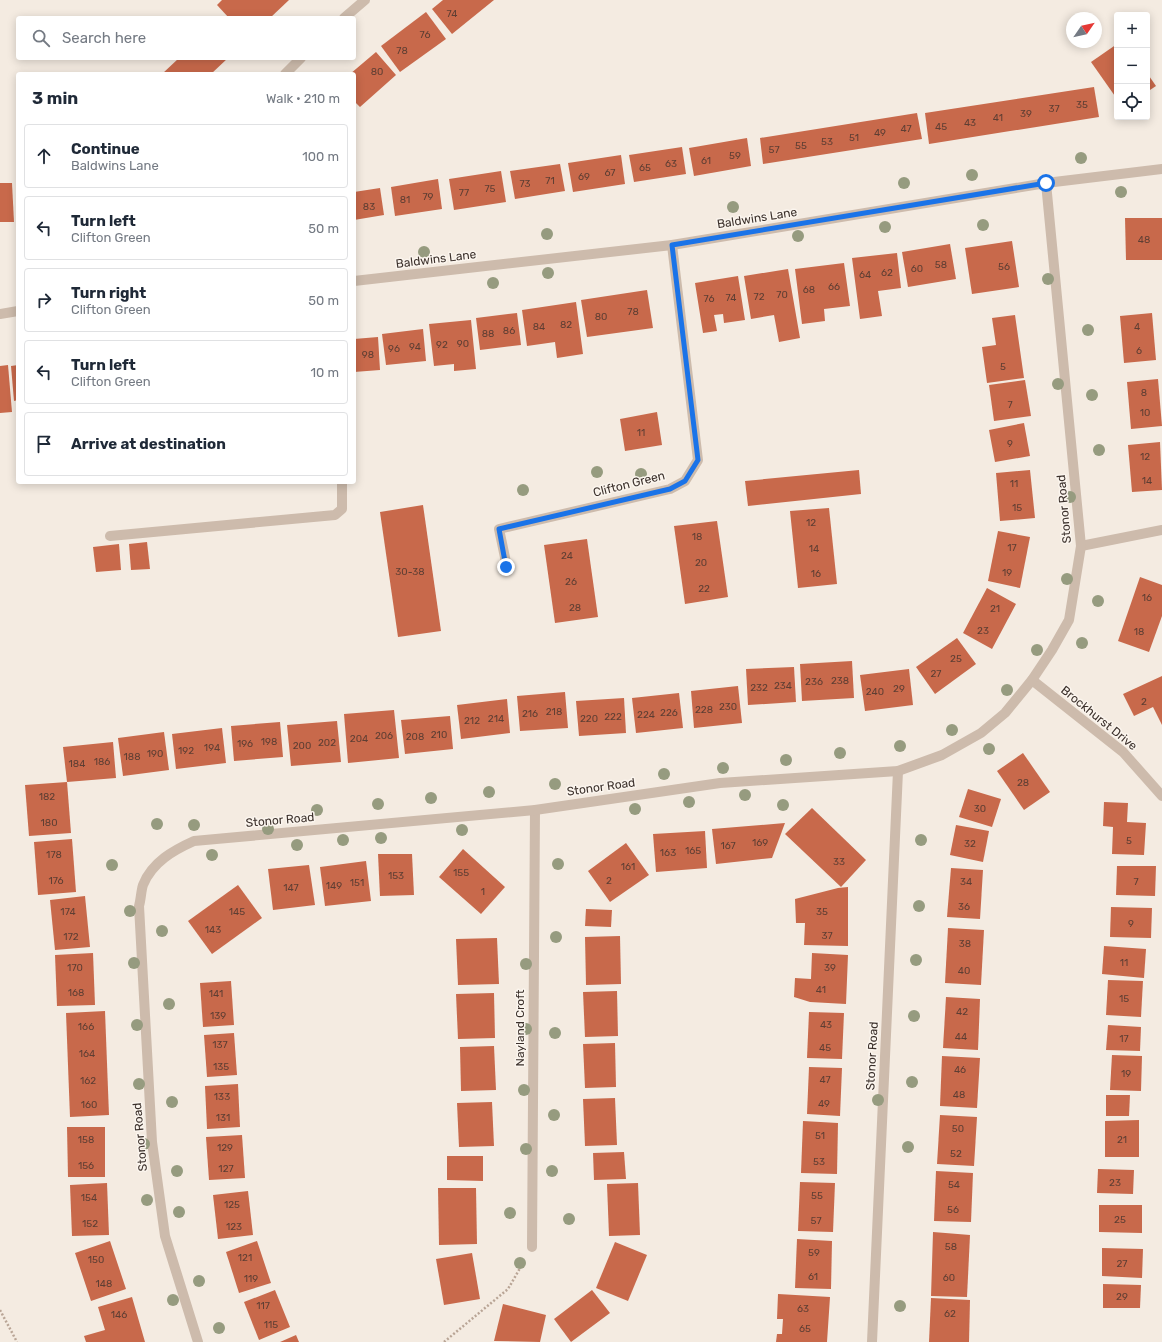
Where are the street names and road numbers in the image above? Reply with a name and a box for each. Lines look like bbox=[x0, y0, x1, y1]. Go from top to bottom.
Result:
street label: Baldwins Lane bbox=[716, 205, 798, 231]
street label: Baldwins Lane bbox=[395, 247, 477, 271]
street label: Clifton Green bbox=[592, 468, 666, 500]
street label: Stonor Road bbox=[1054, 474, 1074, 544]
street label: Brockhurst Drive bbox=[1058, 683, 1140, 753]
street label: Stonor Road bbox=[566, 775, 636, 799]
street label: Stonor Road bbox=[245, 810, 315, 830]
street label: Nayland Croft bbox=[513, 989, 527, 1066]
street label: Stonor Road bbox=[863, 1021, 881, 1091]
street label: Stonor Road bbox=[130, 1102, 150, 1172]

